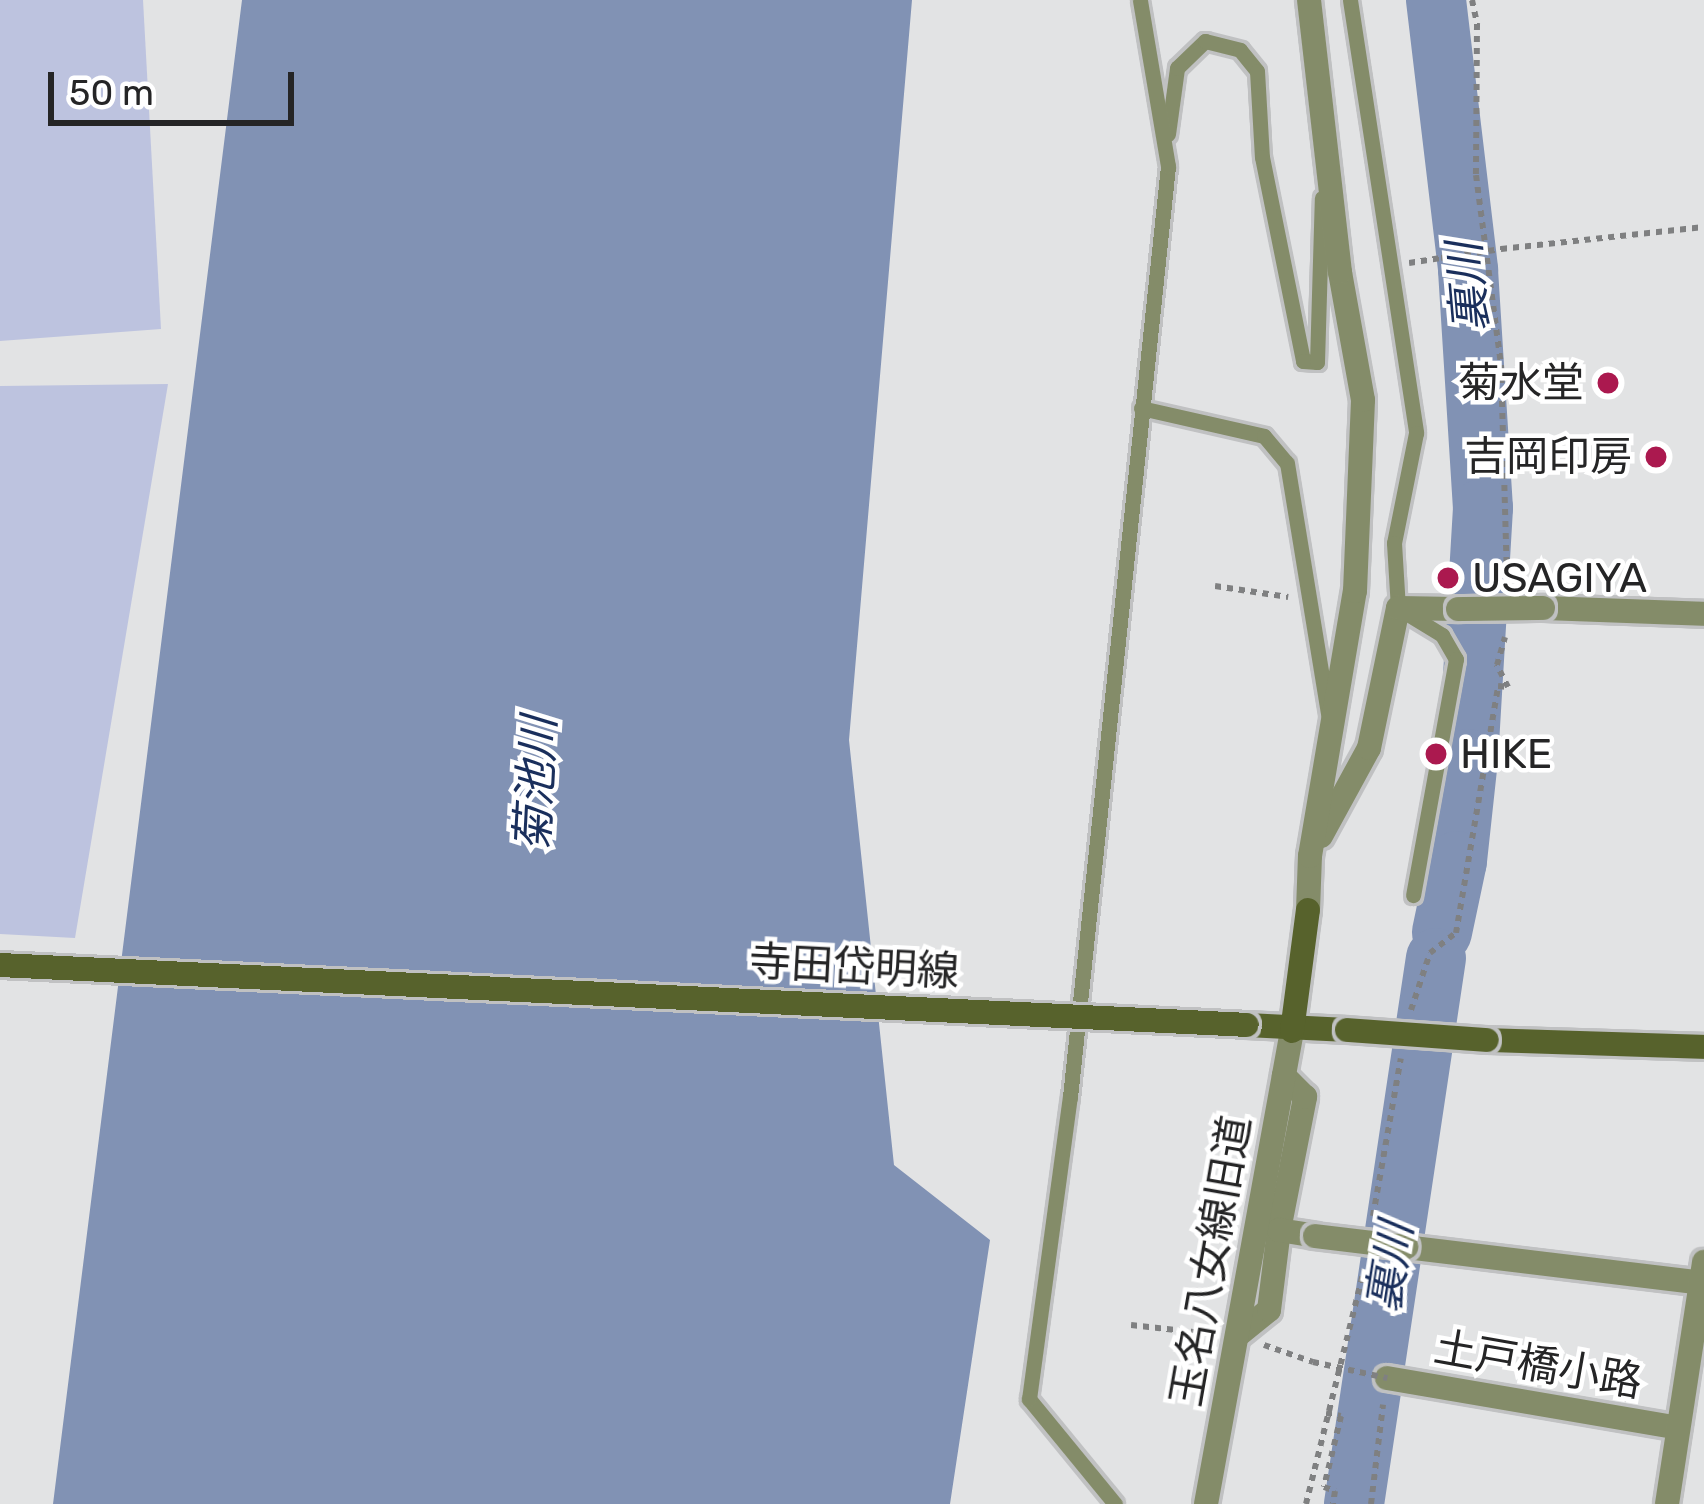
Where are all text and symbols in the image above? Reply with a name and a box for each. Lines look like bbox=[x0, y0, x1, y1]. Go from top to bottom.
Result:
scale bar bbox=[54, 48, 300, 122]
text: 50 m bbox=[69, 71, 154, 114]
water label: 裏川 bbox=[1437, 240, 1499, 334]
place label: 菊水堂 bbox=[1458, 358, 1584, 408]
marker: 菊水堂 bbox=[1595, 370, 1621, 396]
place label: 吉岡印房 bbox=[1464, 432, 1632, 482]
marker: 吉岡印房 bbox=[1643, 444, 1669, 470]
place label: USAGIYA bbox=[1472, 553, 1647, 603]
marker: USAGIYA bbox=[1435, 565, 1461, 591]
water label: 菊池川 bbox=[506, 715, 566, 853]
place label: HIKE bbox=[1460, 729, 1552, 779]
marker: HIKE bbox=[1423, 741, 1449, 767]
street label: 寺田岱明線 bbox=[748, 936, 960, 998]
street label: 玉名八女線旧道 bbox=[1161, 1112, 1261, 1410]
water label: 裏川 bbox=[1356, 1218, 1424, 1316]
street label: 土戸橋小路 bbox=[1430, 1322, 1646, 1408]

